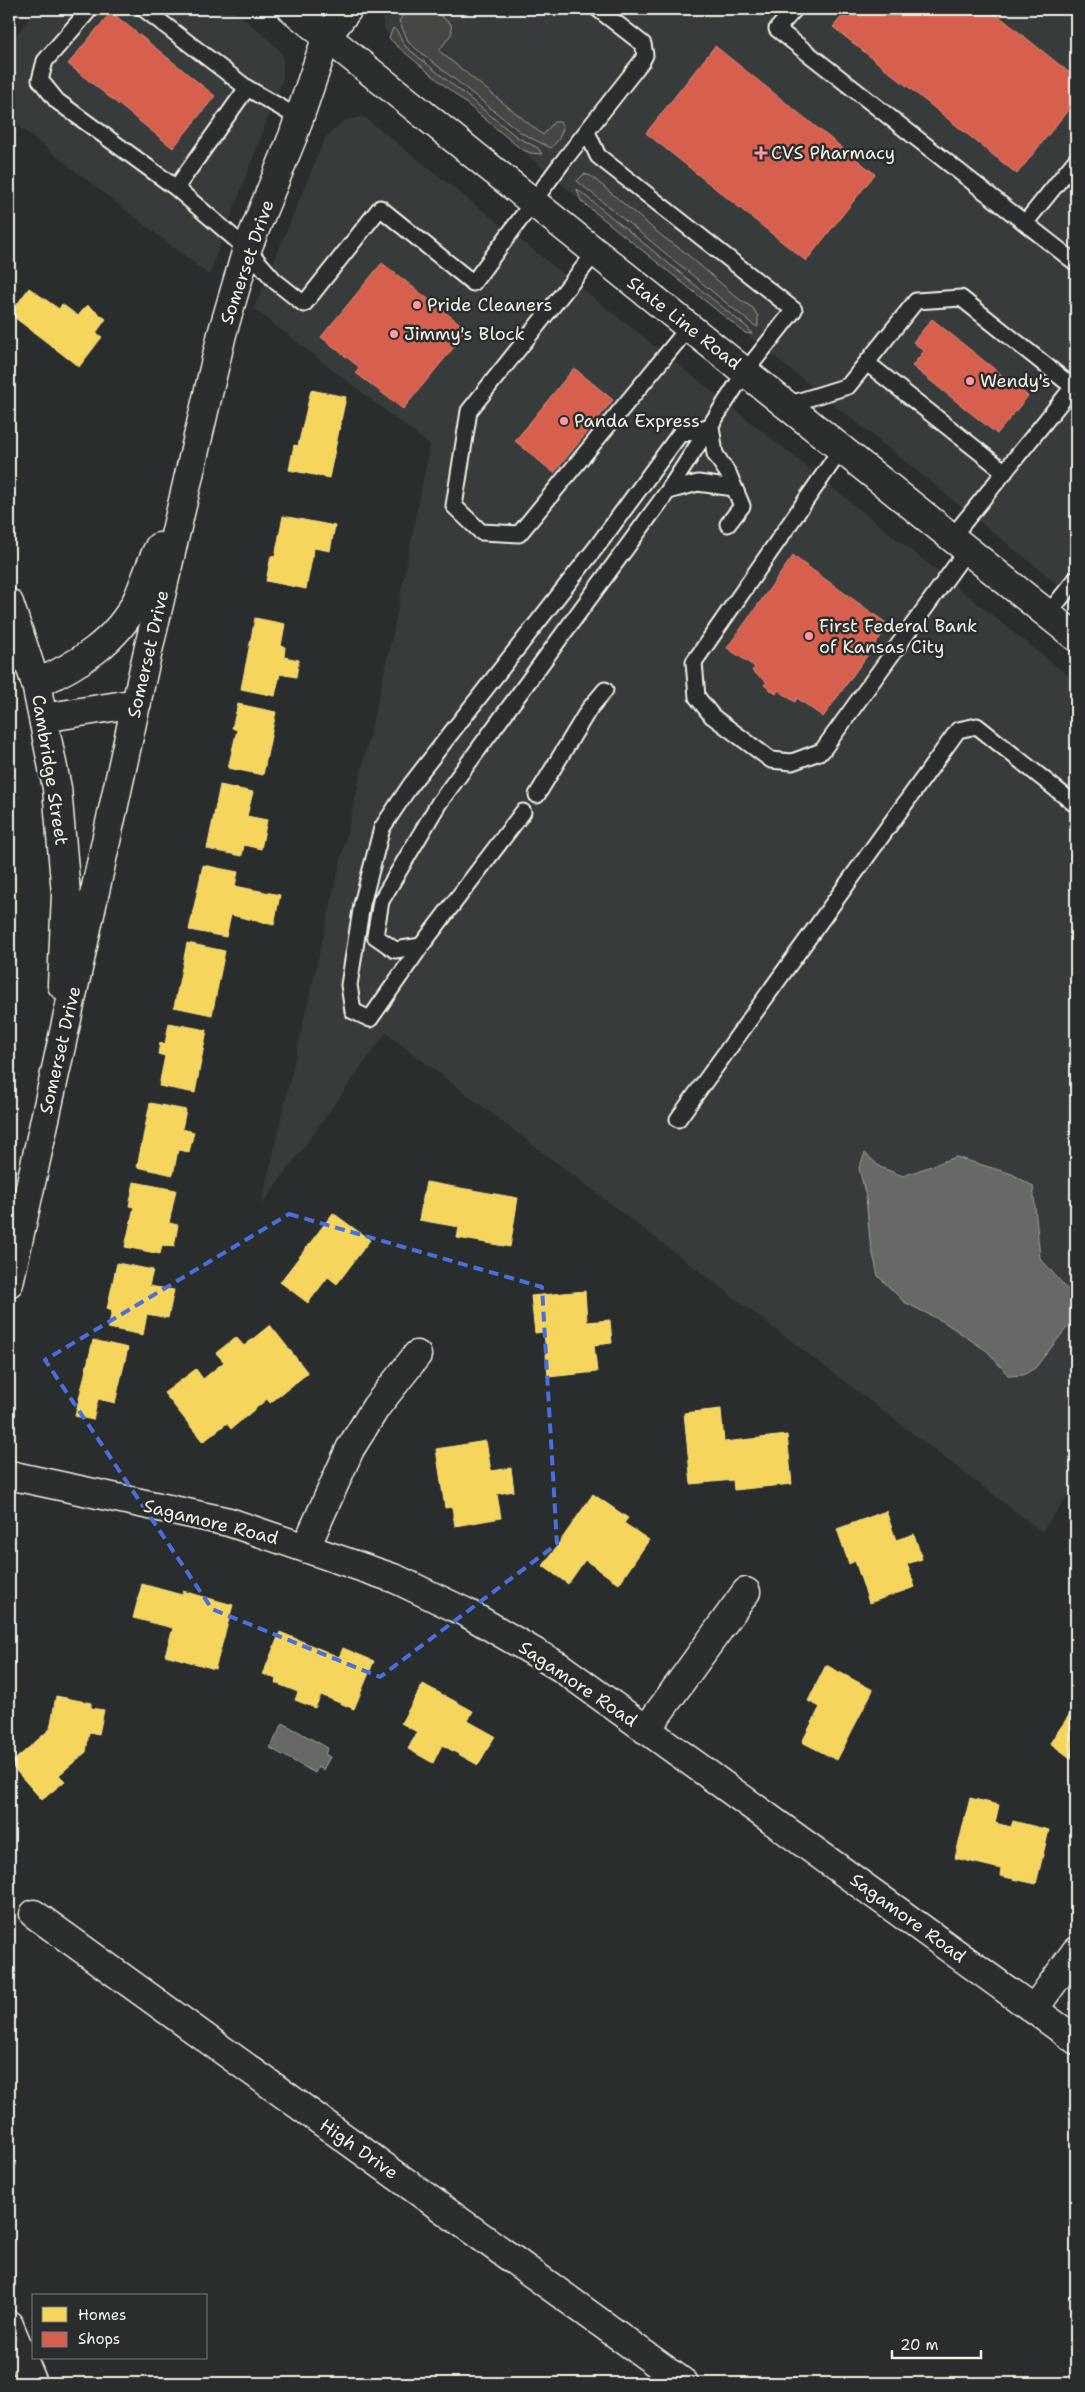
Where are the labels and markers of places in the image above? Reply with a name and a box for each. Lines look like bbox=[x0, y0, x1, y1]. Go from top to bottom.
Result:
place label: CVS Pharmacy bbox=[771, 141, 895, 165]
marker: CVS Pharmacy bbox=[755, 147, 767, 159]
place label: Pride Cleaners bbox=[427, 293, 552, 317]
marker: Pride Cleaners bbox=[411, 299, 423, 311]
place label: Jimmy's Block bbox=[404, 322, 525, 346]
marker: Jimmy's Block bbox=[388, 328, 400, 340]
place label: Wendy's bbox=[980, 369, 1051, 393]
marker: Wendy's bbox=[964, 375, 976, 387]
place label: Panda Express bbox=[574, 409, 700, 433]
marker: Panda Express bbox=[558, 415, 570, 427]
place label: First Federal Bank of Kansas City bbox=[819, 614, 977, 659]
marker: First Federal Bank of Kansas City bbox=[803, 630, 815, 642]

